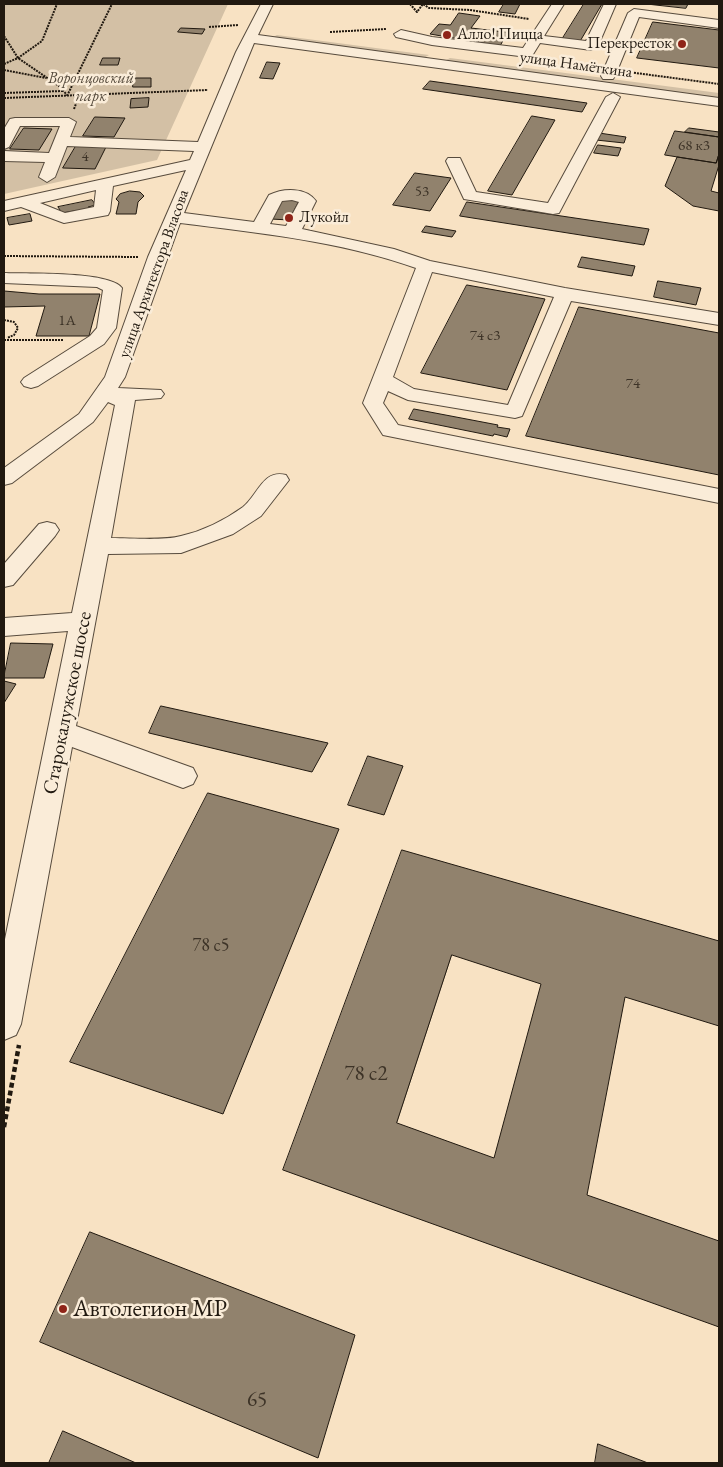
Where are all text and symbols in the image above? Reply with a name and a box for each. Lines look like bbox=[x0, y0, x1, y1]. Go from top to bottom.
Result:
place label: Алло! Пицца bbox=[457, 25, 543, 45]
marker: Алло! Пицца bbox=[441, 29, 453, 41]
place label: Перекресток bbox=[587, 34, 672, 54]
marker: Перекресток bbox=[676, 38, 688, 50]
street label: улица Намёткина bbox=[518, 48, 634, 82]
park label: Воронцовский парк bbox=[48, 69, 134, 107]
house number: 68 к3 bbox=[678, 137, 710, 155]
house number: 4 bbox=[81, 148, 89, 166]
house number: 53 bbox=[415, 183, 429, 201]
street label: улица Архитектора Власова bbox=[115, 187, 193, 361]
place label: Лукойл bbox=[299, 208, 349, 228]
marker: Лукойл bbox=[283, 212, 295, 224]
house number: 1А bbox=[58, 312, 76, 330]
house number: 74 с3 bbox=[470, 327, 500, 345]
house number: 74 bbox=[626, 375, 640, 393]
street label: Старокалужское шоссе bbox=[39, 610, 97, 796]
house number: 78 с5 bbox=[193, 935, 229, 957]
house number: 78 с2 bbox=[345, 1061, 387, 1087]
place label: Автолегион МР bbox=[73, 1295, 227, 1323]
marker: Автолегион МР bbox=[57, 1303, 69, 1315]
house number: 65 bbox=[247, 1387, 267, 1413]

